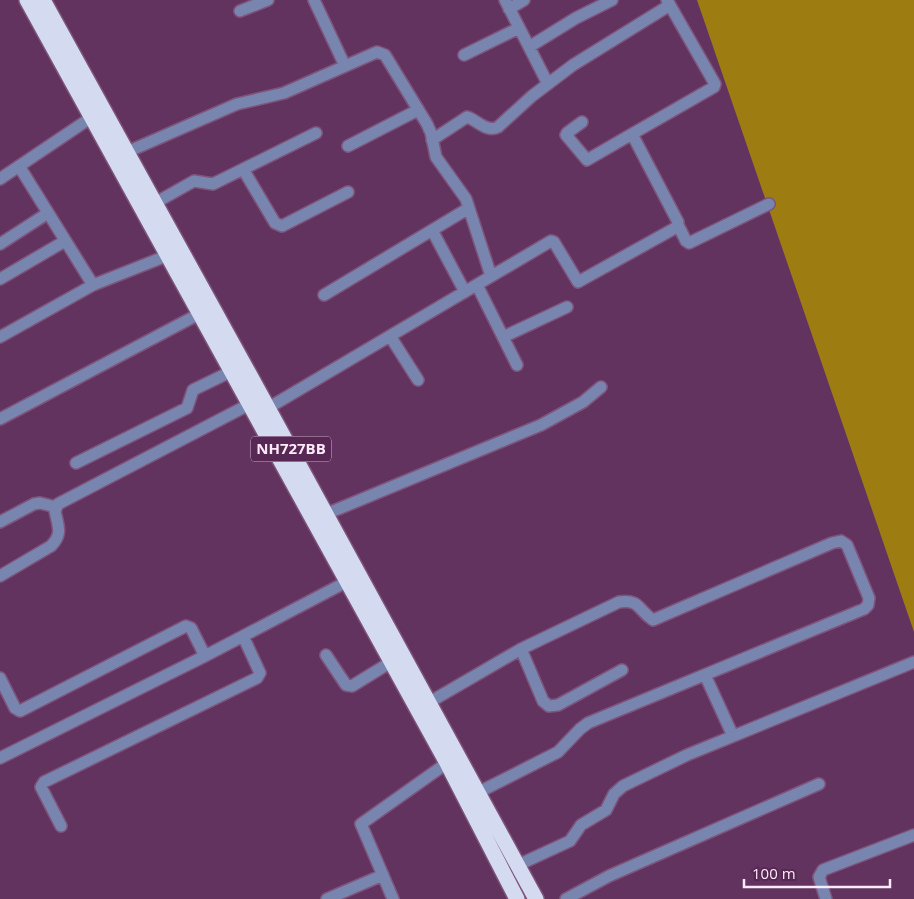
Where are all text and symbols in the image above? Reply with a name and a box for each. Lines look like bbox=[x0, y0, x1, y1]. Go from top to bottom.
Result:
road number: NH727BB bbox=[251, 436, 331, 462]
scale bar bbox=[744, 856, 890, 888]
text: 100 m bbox=[752, 863, 796, 883]

